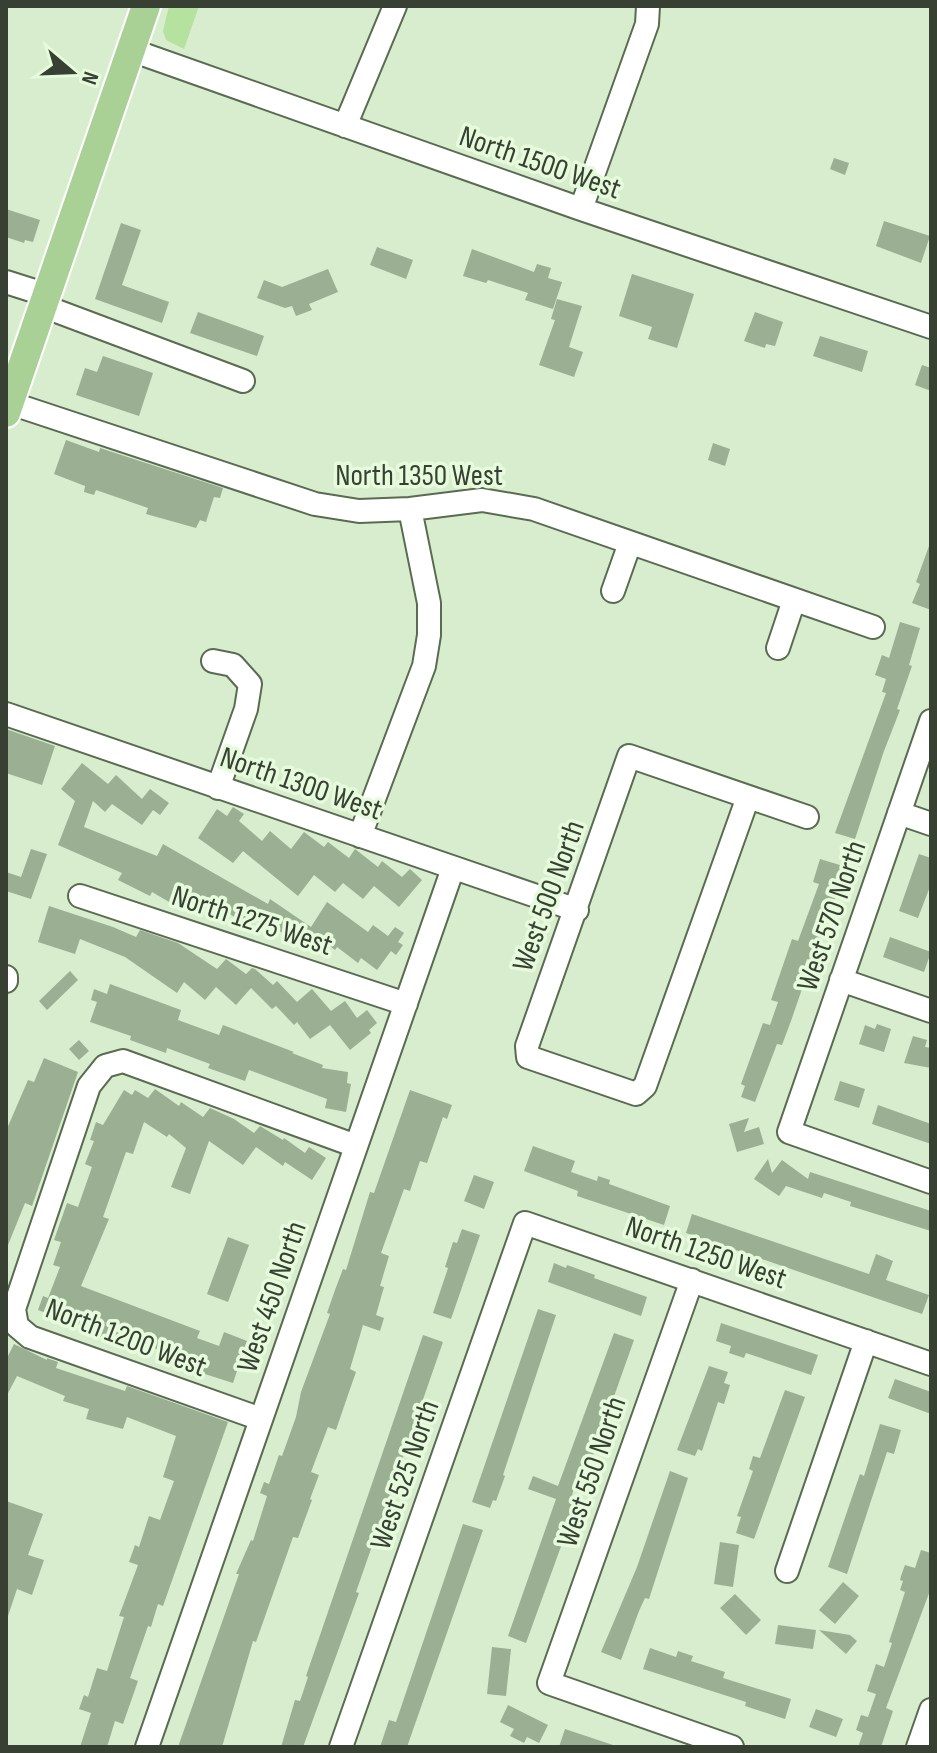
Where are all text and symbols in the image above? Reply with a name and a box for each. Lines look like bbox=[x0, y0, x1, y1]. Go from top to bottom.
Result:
north arrow bbox=[32, 32, 112, 112]
text: N bbox=[75, 68, 104, 88]
street label: North 1500 West bbox=[454, 119, 626, 207]
street label: North 1350 West bbox=[335, 458, 503, 494]
street label: North 1300 West bbox=[215, 739, 387, 829]
street label: West 500 North bbox=[505, 816, 593, 976]
street label: West 570 North bbox=[790, 836, 874, 996]
street label: North 1275 West bbox=[167, 878, 337, 964]
street label: North 1250 West bbox=[621, 1209, 791, 1297]
street label: West 450 North bbox=[229, 1217, 315, 1377]
street label: North 1200 West bbox=[41, 1291, 211, 1385]
street label: West 550 North bbox=[549, 1392, 635, 1552]
street label: West 525 North bbox=[363, 1396, 447, 1554]

